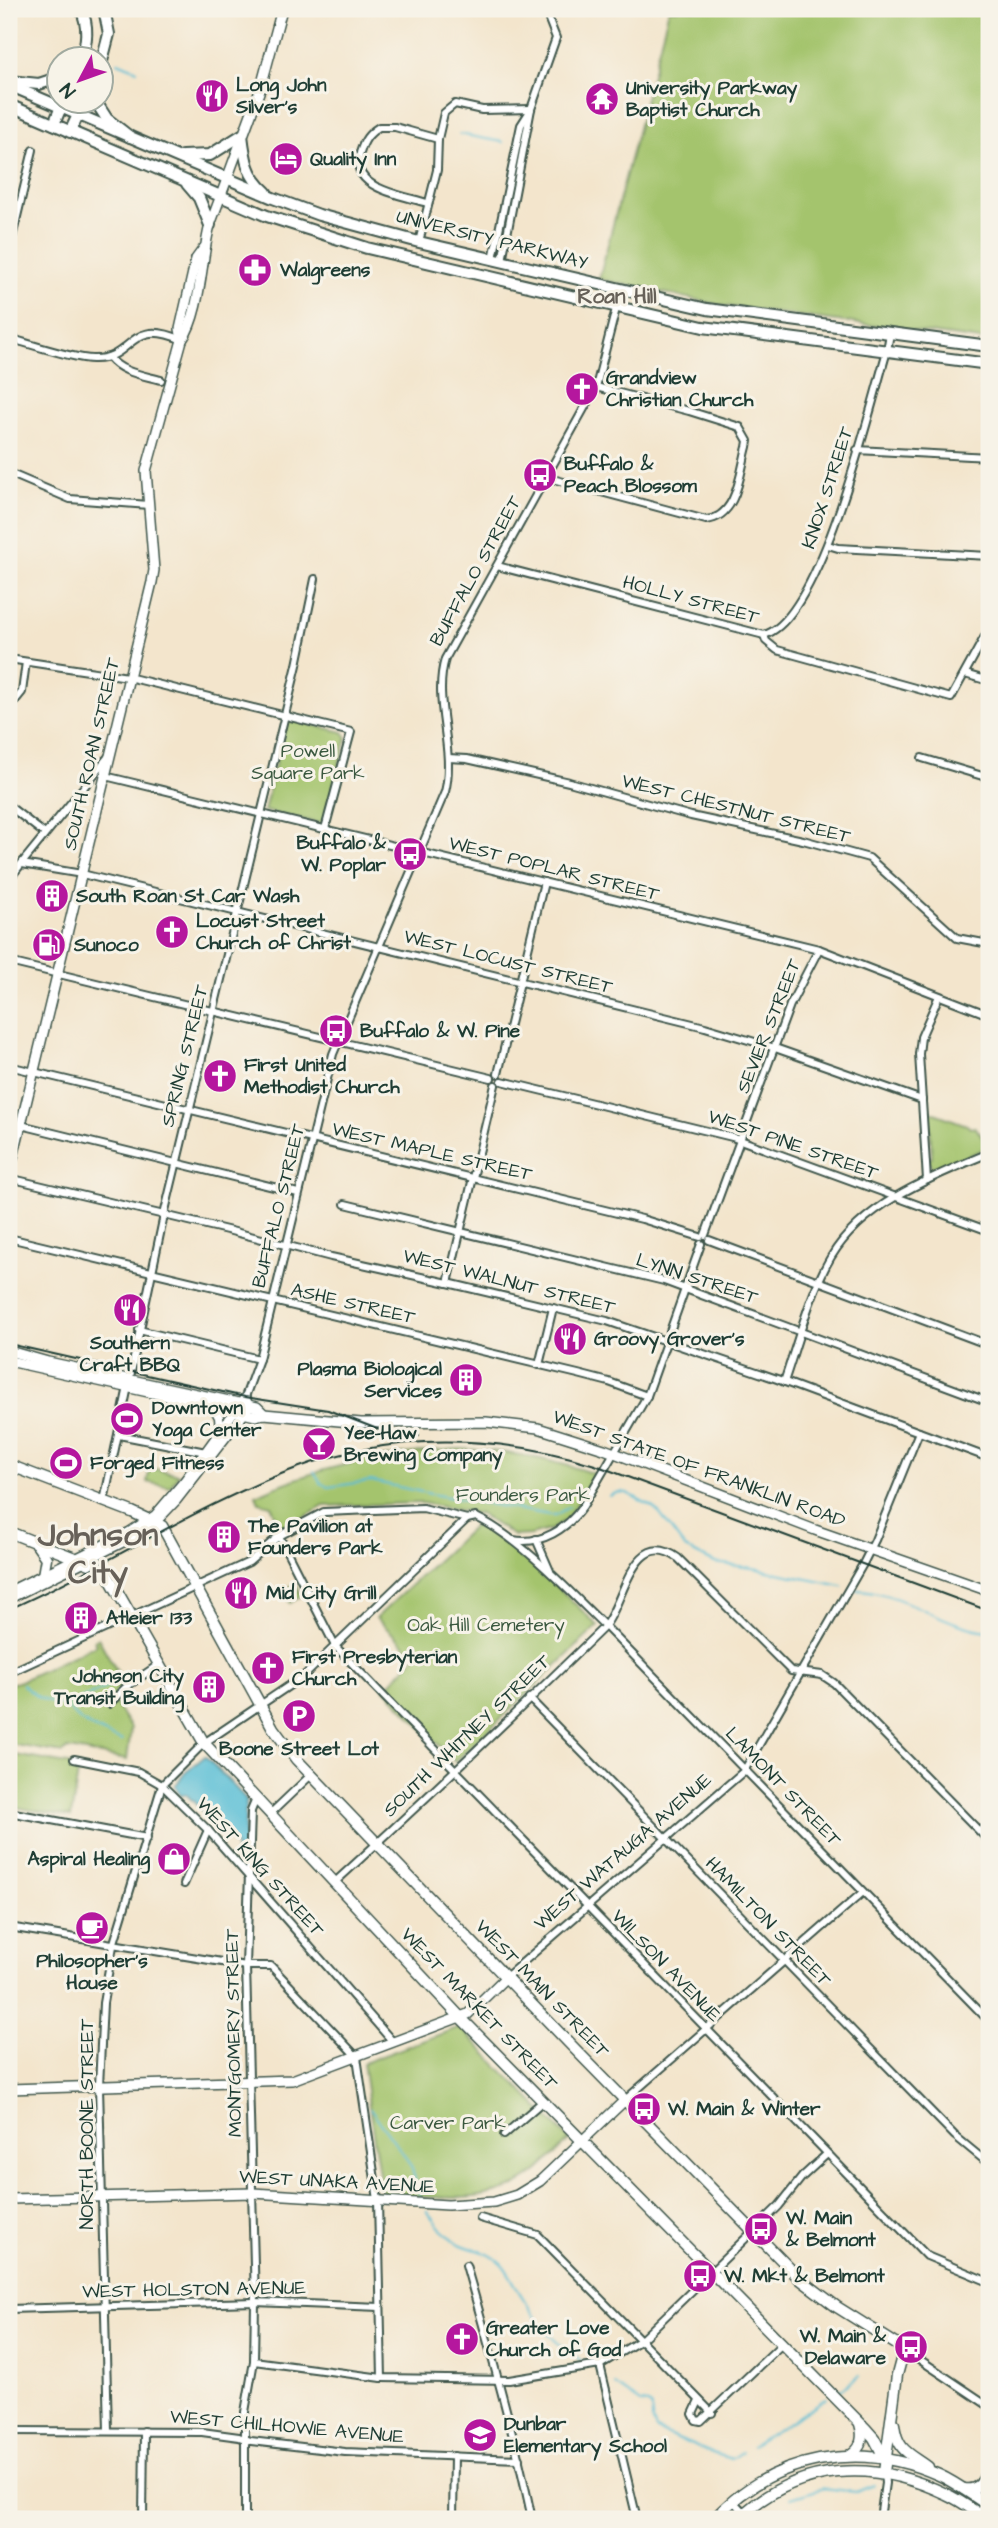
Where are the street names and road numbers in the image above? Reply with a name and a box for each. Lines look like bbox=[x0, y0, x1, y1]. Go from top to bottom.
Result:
street label: UNIVERSITY PARKWAY bbox=[393, 203, 591, 277]
street label: KNOX STREET bbox=[796, 423, 861, 553]
street label: BUFFALO STREET bbox=[423, 491, 529, 651]
street label: HOLLY STREET bbox=[620, 569, 762, 631]
street label: SOUTH ROAN STREET bbox=[57, 655, 127, 853]
street label: WEST CHESTNUT STREET bbox=[619, 767, 853, 851]
street label: WEST POPLAR STREET bbox=[446, 830, 662, 908]
street label: WEST LOCUST STREET bbox=[401, 923, 615, 1001]
street label: SEVIER STREET bbox=[730, 955, 808, 1097]
street label: SPRING STREET bbox=[154, 982, 216, 1130]
street label: WEST PINE STREET bbox=[704, 1103, 882, 1187]
street label: WEST MAPLE STREET bbox=[329, 1116, 535, 1188]
street label: BUFFALO STREET bbox=[246, 1121, 312, 1291]
street label: WEST WALNUT STREET bbox=[400, 1243, 618, 1321]
street label: LYNN STREET bbox=[633, 1247, 762, 1311]
street label: ASHE STREET bbox=[288, 1277, 418, 1331]
street label: WEST STATE OF FRANKLIN ROAD bbox=[549, 1403, 849, 1535]
street label: SOUTH WHITNEY STREET bbox=[377, 1649, 557, 1823]
street label: LAMONT STREET bbox=[719, 1721, 847, 1853]
street label: WEST WATAUGA AVENUE bbox=[528, 1767, 718, 1937]
street label: WEST KING STREET bbox=[190, 1791, 330, 1943]
street label: HAMILTON STREET bbox=[699, 1851, 837, 1993]
street label: WILSON AVENUE bbox=[605, 1904, 727, 2028]
street label: WEST MAIN STREET bbox=[469, 1914, 615, 2064]
street label: WEST MARKET STREET bbox=[394, 1922, 564, 2096]
street label: MONTGOMERY STREET bbox=[219, 1928, 249, 2137]
street label: NORTH BOONE STREET bbox=[74, 2018, 101, 2229]
street label: WEST UNAKA AVENUE bbox=[238, 2163, 436, 2201]
street label: WEST HOLSTON AVENUE bbox=[82, 2275, 306, 2305]
street label: WEST CHILHOWIE AVENUE bbox=[169, 2403, 405, 2451]

